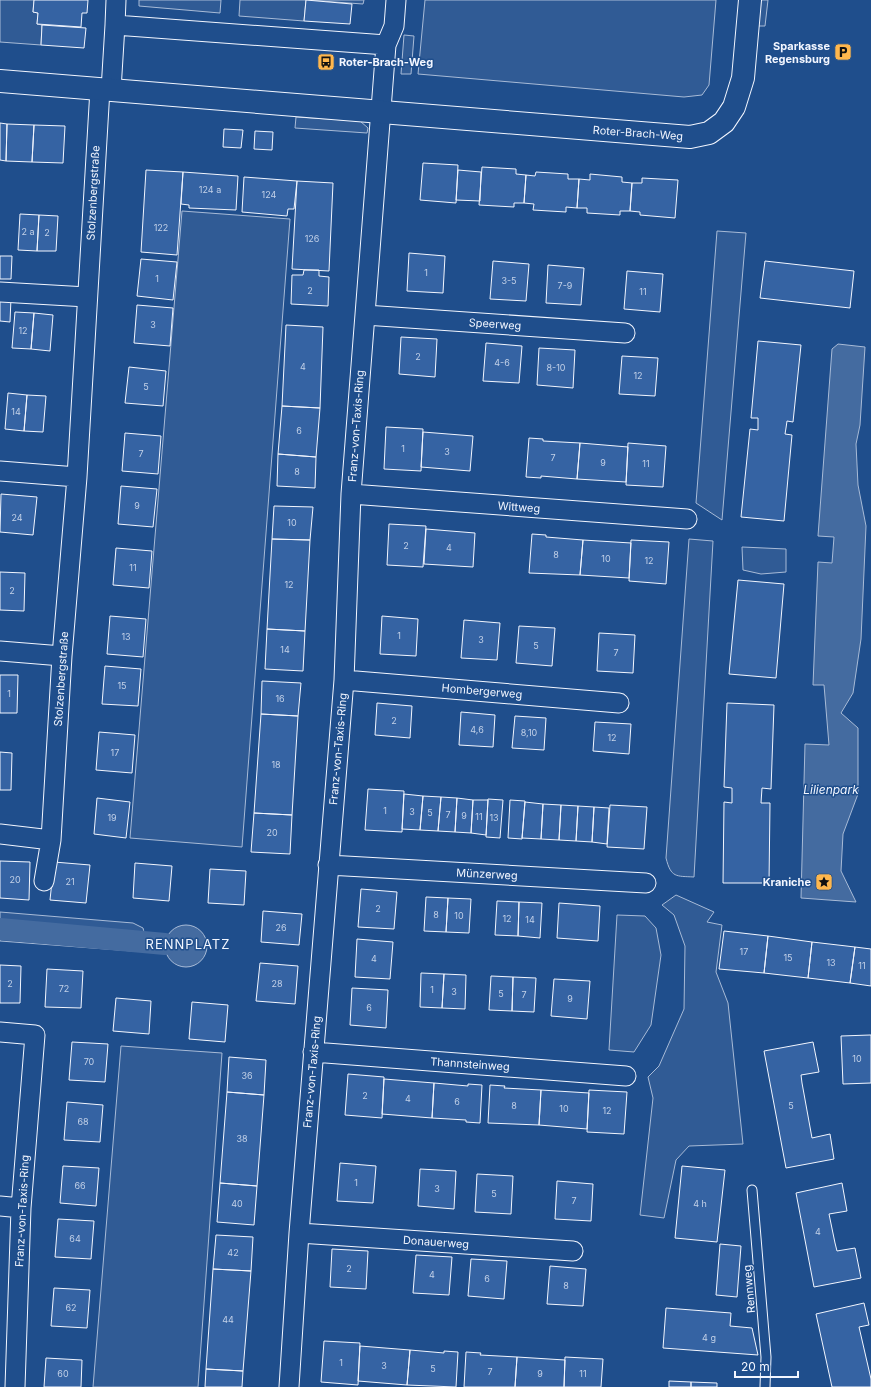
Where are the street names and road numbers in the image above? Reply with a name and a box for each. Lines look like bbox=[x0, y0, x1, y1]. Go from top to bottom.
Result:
street label: Roter-Brach-Weg bbox=[592, 123, 684, 143]
street label: Stolzenbergstraße bbox=[84, 145, 102, 241]
street label: Speerweg bbox=[468, 315, 522, 333]
street label: Franz-von-Taxis-Ring bbox=[345, 369, 367, 483]
street label: Wittweg bbox=[497, 499, 541, 515]
street label: Stolzenbergstraße bbox=[51, 631, 71, 727]
street label: Hombergerweg bbox=[441, 681, 523, 701]
street label: Franz-von-Taxis-Ring bbox=[326, 692, 350, 806]
street label: Münzerweg bbox=[456, 865, 518, 883]
street label: Franz-von-Taxis-Ring bbox=[300, 1015, 324, 1129]
street label: Thannsteinweg bbox=[430, 1054, 510, 1074]
street label: Franz-von-Taxis-Ring bbox=[12, 1154, 32, 1268]
street label: Donauerweg bbox=[402, 1233, 470, 1251]
street label: Rennweg bbox=[740, 1264, 758, 1314]

